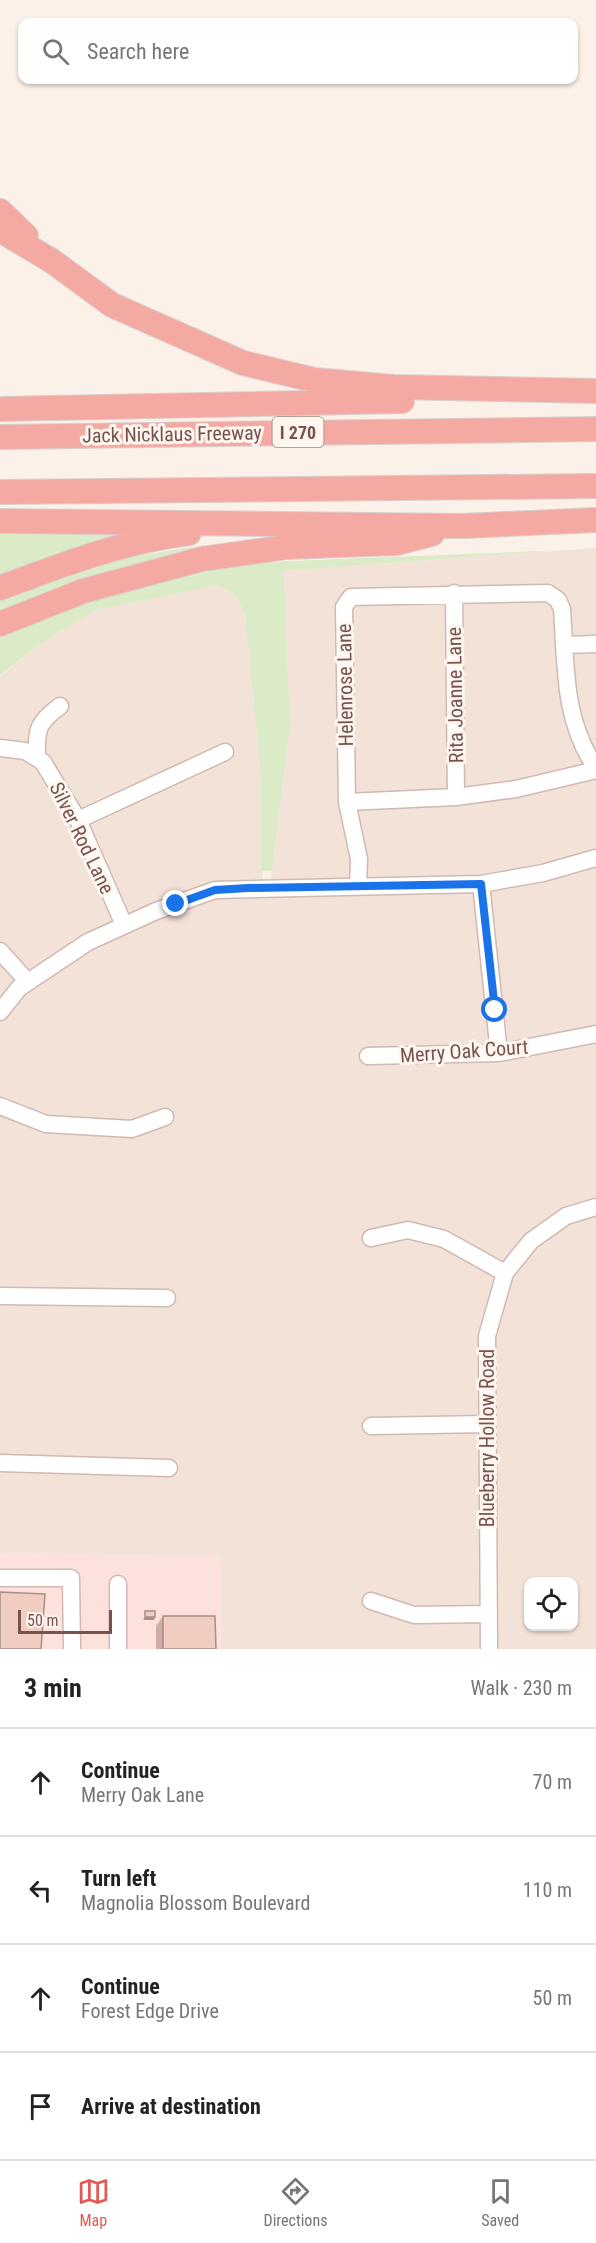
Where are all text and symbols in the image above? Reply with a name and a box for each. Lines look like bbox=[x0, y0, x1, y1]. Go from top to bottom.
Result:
search box bbox=[18, 18, 578, 84]
icon: search bbox=[39, 35, 72, 68]
text: Search here bbox=[87, 39, 189, 64]
road number: I 270 bbox=[272, 417, 324, 447]
street label: Jack Nicklaus Freeway bbox=[82, 420, 262, 448]
street label: Helenrose Lane bbox=[332, 623, 358, 747]
street label: Rita Joanne Lane bbox=[442, 627, 468, 763]
street label: Silver Rod Lane bbox=[45, 778, 119, 898]
route end bbox=[162, 890, 188, 916]
route start bbox=[481, 996, 507, 1022]
street label: Merry Oak Court bbox=[399, 1035, 529, 1067]
street label: Blueberry Hollow Road bbox=[475, 1349, 499, 1527]
map controls bbox=[524, 1577, 578, 1631]
button: locate bbox=[524, 1577, 578, 1631]
scale bar bbox=[18, 1607, 112, 1634]
text: 50 m bbox=[27, 1611, 59, 1630]
text: 3 min bbox=[24, 1673, 82, 1703]
text: Walk · 230 m bbox=[471, 1676, 572, 1700]
text: Continue bbox=[81, 1758, 160, 1783]
icon: ahead bbox=[24, 1766, 57, 1799]
text: 70 m bbox=[533, 1770, 572, 1794]
text: Merry Oak Lane bbox=[81, 1783, 204, 1807]
text: Turn left bbox=[81, 1866, 156, 1891]
icon: left bbox=[24, 1874, 57, 1907]
text: 110 m bbox=[523, 1878, 572, 1902]
text: Magnolia Blossom Boulevard bbox=[81, 1891, 310, 1915]
text: Continue bbox=[81, 1974, 160, 1999]
icon: ahead bbox=[24, 1982, 57, 2015]
text: 50 m bbox=[533, 1986, 572, 2010]
text: Forest Edge Drive bbox=[81, 1999, 219, 2023]
icon: arrive bbox=[24, 2090, 57, 2123]
text: Arrive at destination bbox=[81, 2094, 261, 2119]
tab: Map bbox=[77, 2175, 110, 2230]
tab: Directions bbox=[264, 2175, 327, 2230]
tab: Saved bbox=[481, 2175, 519, 2230]

